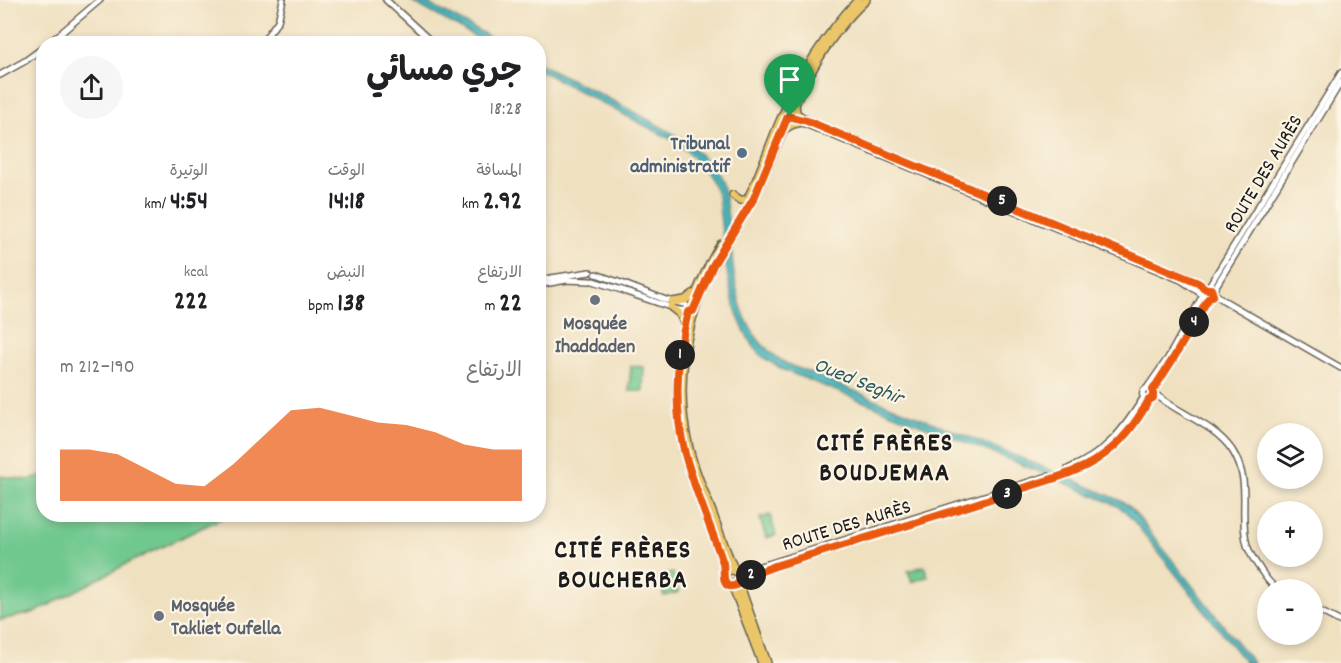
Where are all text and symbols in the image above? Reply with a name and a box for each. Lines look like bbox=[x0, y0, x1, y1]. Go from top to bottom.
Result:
text: جري مسائي bbox=[366, 50, 522, 97]
pin bbox=[764, 54, 815, 116]
button: share bbox=[60, 56, 123, 119]
icon: arrive bbox=[773, 63, 806, 96]
text: 18:28 bbox=[490, 96, 522, 124]
street label: ROUTE DES AURÈS bbox=[1218, 110, 1311, 239]
place label: Tribunal administratif bbox=[630, 131, 731, 182]
marker: Tribunal administratif bbox=[735, 146, 749, 160]
text: الوتيرة bbox=[169, 160, 208, 183]
text: الوقت bbox=[328, 160, 365, 183]
text: المسافة bbox=[476, 160, 522, 183]
text: 4:54 bbox=[170, 184, 208, 221]
text: 14:18 bbox=[328, 184, 365, 221]
text: 2.92 bbox=[483, 184, 522, 221]
pin: 5 bbox=[987, 186, 1017, 216]
text: 5 bbox=[998, 189, 1006, 212]
text: /km bbox=[144, 193, 170, 216]
text: km bbox=[462, 193, 483, 216]
text: kcal bbox=[184, 261, 208, 284]
text: النبض bbox=[327, 262, 365, 285]
text: الارتفاع bbox=[477, 262, 522, 285]
text: 222 bbox=[174, 284, 208, 321]
text: 138 bbox=[337, 286, 365, 323]
text: 22 bbox=[499, 286, 522, 323]
marker: Mosquée Ihaddaden bbox=[588, 293, 602, 307]
text: bpm bbox=[308, 295, 337, 318]
text: m bbox=[485, 295, 499, 318]
pin: 4 bbox=[1179, 307, 1209, 337]
text: 4 bbox=[1191, 310, 1197, 333]
place label: Mosquée Ihaddaden bbox=[555, 311, 635, 362]
pin: 1 bbox=[665, 340, 695, 370]
text: 1 bbox=[678, 343, 682, 366]
water label: Oued Seghir bbox=[809, 351, 909, 415]
text: 190–212 m bbox=[60, 354, 135, 382]
text: الارتفاع bbox=[466, 358, 522, 386]
map controls bbox=[1257, 423, 1323, 645]
button: layers bbox=[1257, 423, 1323, 489]
district label: CITÉ FRÈRES BOUDJEMAA bbox=[816, 426, 954, 493]
pin: 3 bbox=[992, 479, 1022, 509]
text: 3 bbox=[1003, 482, 1011, 505]
street label: ROUTE DES AURÈS bbox=[779, 494, 915, 560]
button: + bbox=[1257, 501, 1323, 567]
district label: CITÉ FRÈRES BOUCHERBA bbox=[554, 533, 692, 600]
pin: 2 bbox=[736, 560, 766, 590]
text: 2 bbox=[748, 563, 755, 586]
button: − bbox=[1257, 579, 1323, 645]
place label: Mosquée Takliet Oufella bbox=[171, 593, 281, 644]
marker: Mosquée Takliet Oufella bbox=[152, 609, 166, 623]

